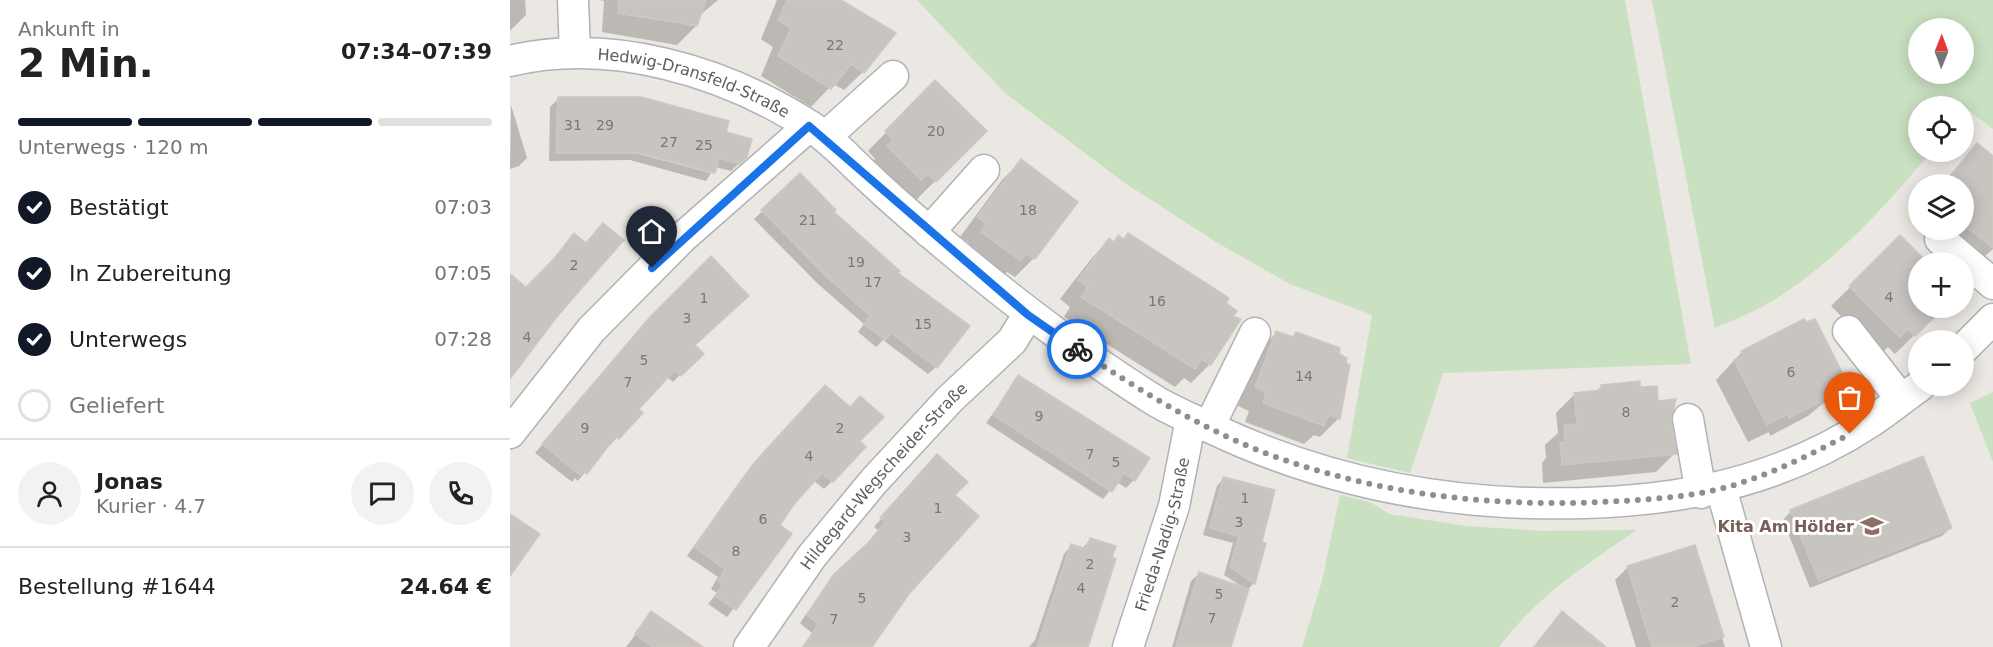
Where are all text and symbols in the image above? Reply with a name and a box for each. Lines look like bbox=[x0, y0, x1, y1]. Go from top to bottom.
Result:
text: Ankunft in bbox=[18, 17, 120, 41]
north arrow bbox=[1908, 18, 1974, 84]
map controls bbox=[1908, 18, 1974, 396]
house number: 22 bbox=[826, 37, 844, 53]
text: 07:34–07:39 bbox=[341, 39, 492, 64]
text: 2 Min. bbox=[18, 41, 153, 86]
street label: Hedwig-Dransfeld-Straße bbox=[597, 44, 793, 121]
button: locate bbox=[1908, 96, 1974, 162]
house number: 31 bbox=[564, 117, 582, 133]
house number: 29 bbox=[596, 117, 614, 133]
house number: 20 bbox=[927, 123, 945, 139]
house number: 27 bbox=[660, 134, 678, 150]
text: Unterwegs · 120 m bbox=[18, 135, 209, 159]
house number: 25 bbox=[695, 137, 713, 153]
button: layers bbox=[1908, 174, 1974, 240]
icon: check bbox=[18, 191, 51, 224]
text: Bestätigt bbox=[69, 195, 169, 220]
text: 07:03 bbox=[434, 195, 492, 219]
house number: 18 bbox=[1019, 202, 1037, 218]
pin bbox=[626, 206, 677, 268]
house number: 21 bbox=[799, 212, 817, 228]
icon: home bbox=[635, 215, 668, 248]
button: + bbox=[1908, 252, 1974, 318]
house number: 19 bbox=[847, 254, 865, 270]
icon: check bbox=[18, 257, 51, 290]
house number: 2 bbox=[570, 257, 578, 273]
text: In Zubereitung bbox=[69, 261, 232, 286]
text: 07:05 bbox=[434, 261, 492, 285]
house number: 17 bbox=[864, 274, 882, 290]
house number: 4 bbox=[1885, 289, 1894, 305]
house number: 1 bbox=[700, 290, 708, 306]
house number: 16 bbox=[1148, 293, 1166, 309]
house number: 3 bbox=[683, 310, 691, 326]
house number: 15 bbox=[914, 316, 932, 332]
courier bbox=[1047, 319, 1107, 379]
icon: check bbox=[18, 323, 51, 356]
text: Unterwegs bbox=[69, 327, 187, 352]
text: 07:28 bbox=[434, 327, 492, 351]
house number: 4 bbox=[523, 329, 532, 345]
button: − bbox=[1908, 330, 1974, 396]
icon: bike bbox=[1061, 333, 1094, 366]
house number: 5 bbox=[640, 352, 648, 368]
house number: 6 bbox=[1787, 364, 1796, 380]
house number: 14 bbox=[1295, 368, 1313, 384]
pin bbox=[1824, 372, 1875, 434]
house number: 7 bbox=[624, 374, 632, 390]
street label: Hildegard-Wegscheider-Straße bbox=[796, 379, 971, 573]
icon: bag bbox=[1833, 381, 1866, 414]
text: Geliefert bbox=[69, 393, 164, 418]
house number: 8 bbox=[1622, 404, 1630, 420]
house number: 9 bbox=[1035, 408, 1043, 424]
house number: 9 bbox=[581, 420, 589, 436]
house number: 2 bbox=[836, 420, 844, 436]
house number: 7 bbox=[1086, 446, 1094, 462]
house number: 4 bbox=[805, 448, 814, 464]
house number: 5 bbox=[1112, 454, 1120, 470]
street label: Frieda-Nadig-Straße bbox=[1131, 456, 1193, 614]
button: person bbox=[18, 462, 81, 525]
button: chat bbox=[351, 462, 414, 525]
button: phone bbox=[429, 462, 492, 525]
text: Jonas bbox=[96, 469, 163, 494]
house number: 1 bbox=[1241, 490, 1249, 506]
text: Kurier · 4.7 bbox=[96, 494, 206, 518]
house number: 1 bbox=[934, 500, 942, 516]
house number: 6 bbox=[759, 511, 768, 527]
school or university icon: Kita Am Hölder bbox=[1859, 513, 1885, 539]
house number: 3 bbox=[1235, 514, 1243, 530]
place label: Kita Am Hölder bbox=[1717, 517, 1854, 536]
house number: 3 bbox=[903, 529, 911, 545]
house number: 8 bbox=[732, 543, 740, 559]
house number: 2 bbox=[1086, 556, 1094, 572]
text: Bestellung #1644 bbox=[18, 574, 216, 599]
text: 24.64 € bbox=[399, 574, 492, 599]
house number: 4 bbox=[1077, 580, 1086, 596]
house number: 5 bbox=[1215, 586, 1223, 602]
house number: 5 bbox=[858, 590, 866, 606]
house number: 2 bbox=[1671, 594, 1679, 610]
house number: 7 bbox=[1208, 610, 1216, 626]
house number: 7 bbox=[830, 611, 838, 627]

